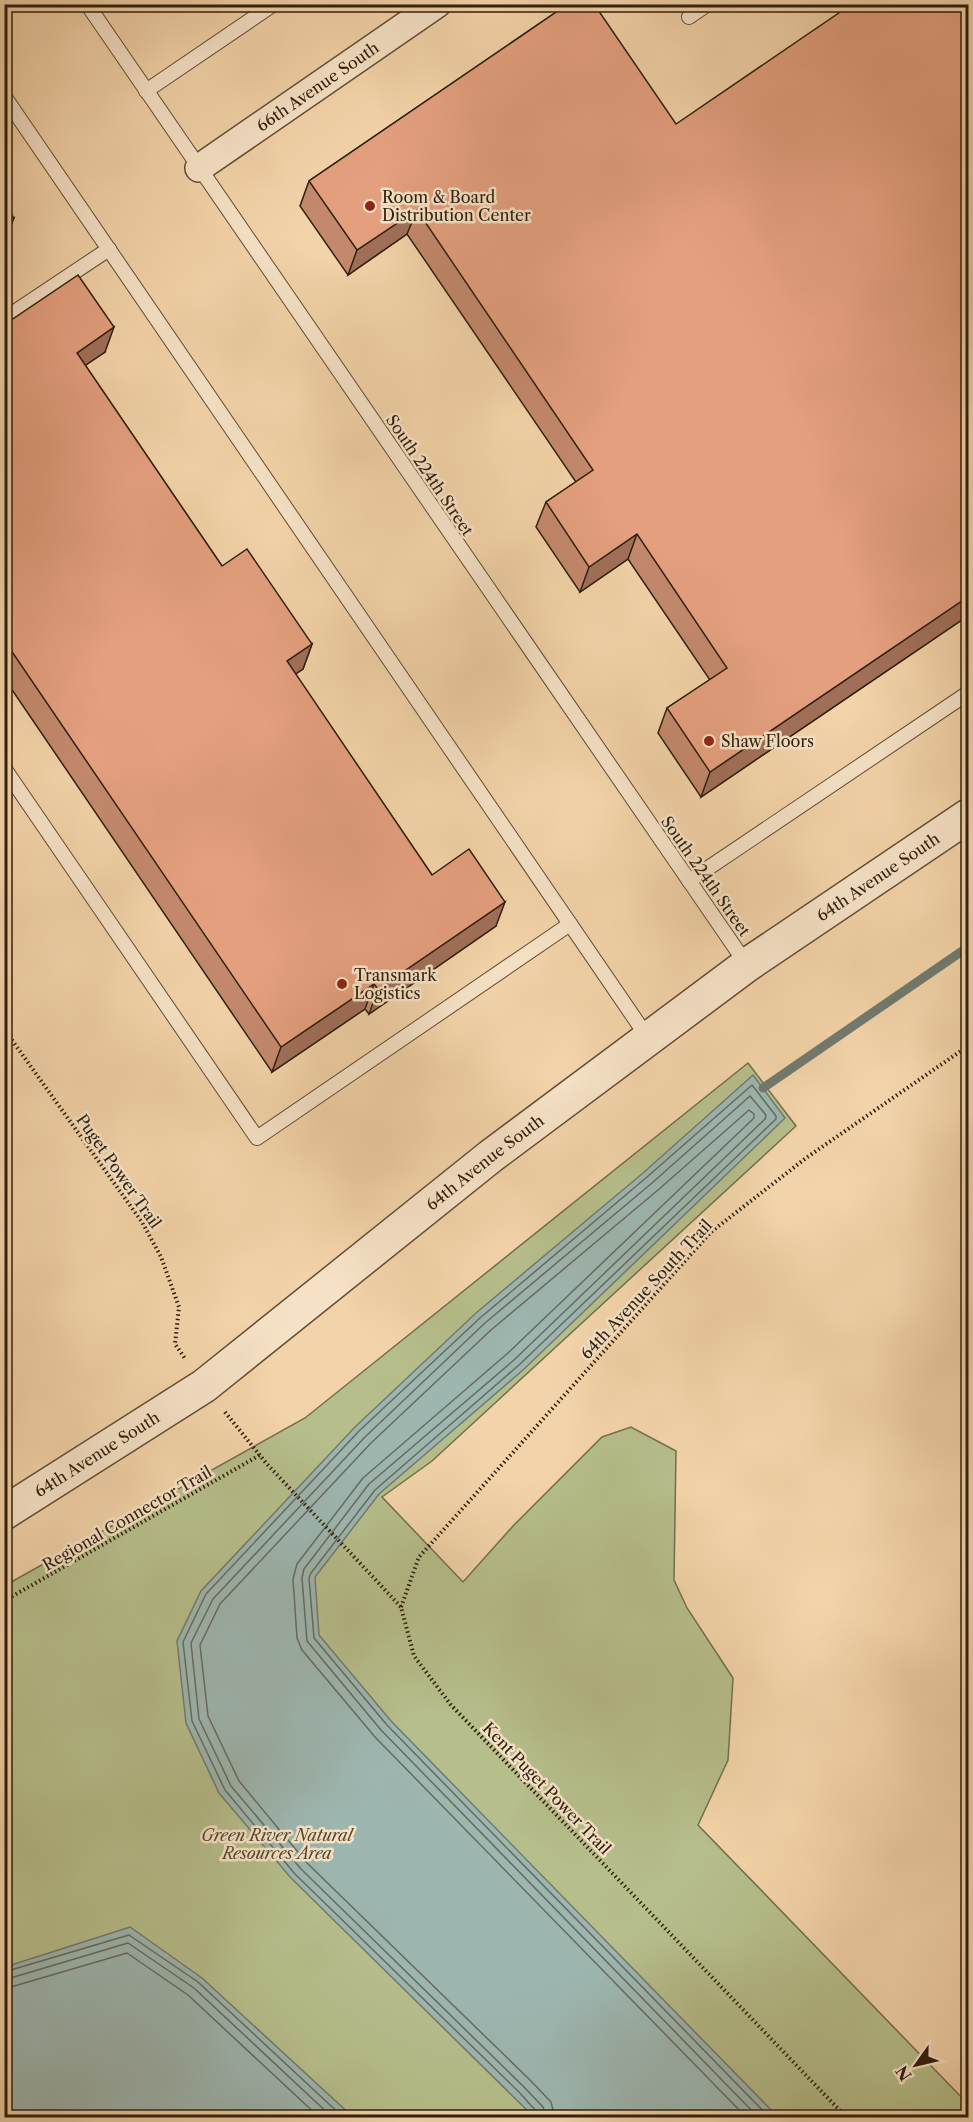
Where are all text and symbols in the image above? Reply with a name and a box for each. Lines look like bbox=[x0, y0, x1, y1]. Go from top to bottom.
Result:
street label: 66th Avenue South bbox=[253, 37, 383, 135]
place label: Room & Board Distribution Center bbox=[382, 187, 531, 225]
marker: Room & Board Distribution Center bbox=[363, 199, 377, 213]
street label: South 224th Street bbox=[382, 410, 478, 540]
place label: Shaw Floors bbox=[721, 731, 814, 751]
marker: Shaw Floors bbox=[702, 734, 716, 748]
street label: South 224th Street bbox=[657, 812, 755, 940]
street label: 64th Avenue South bbox=[813, 828, 943, 925]
place label: Transmark Logistics bbox=[354, 965, 437, 1003]
marker: Transmark Logistics bbox=[335, 977, 349, 991]
street label: Puget Power Trail bbox=[72, 1110, 166, 1232]
street label: 64th Avenue South bbox=[422, 1110, 548, 1214]
street label: 64th Avenue South Trail bbox=[576, 1215, 716, 1363]
street label: 64th Avenue South bbox=[31, 1407, 163, 1501]
street label: Regional Connector Trail bbox=[39, 1461, 215, 1575]
street label: Kent Puget Power Trail bbox=[479, 1718, 615, 1858]
park label: Green River Natural Resources Area bbox=[201, 1825, 355, 1863]
north arrow bbox=[886, 2035, 946, 2095]
text: N bbox=[891, 2062, 916, 2085]

